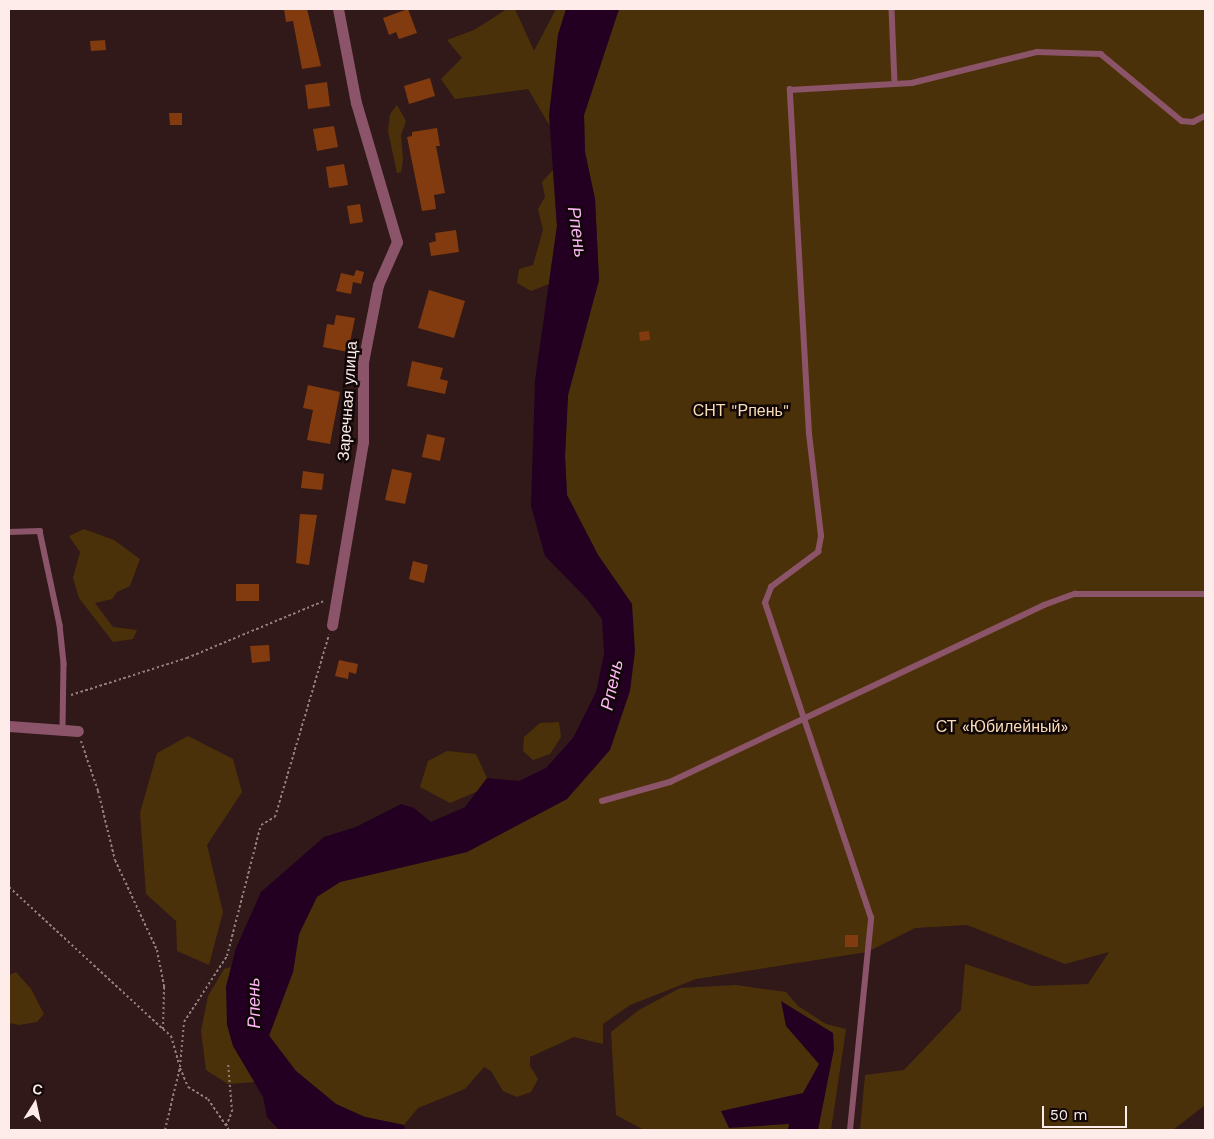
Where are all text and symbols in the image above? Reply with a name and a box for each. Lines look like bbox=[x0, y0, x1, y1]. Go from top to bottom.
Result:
water label: Рпень bbox=[563, 205, 591, 259]
street label: Заречная улица bbox=[334, 340, 362, 462]
park label: СНТ "Рпень" bbox=[693, 401, 789, 421]
water label: Рпень bbox=[596, 658, 628, 712]
park label: СТ «Юбилейный» bbox=[936, 717, 1068, 737]
water label: Рпень bbox=[243, 977, 265, 1029]
north arrow bbox=[10, 1079, 60, 1129]
text: С bbox=[31, 1080, 44, 1098]
scale bar bbox=[1044, 1096, 1129, 1128]
text: 50 m bbox=[1050, 1106, 1087, 1124]

